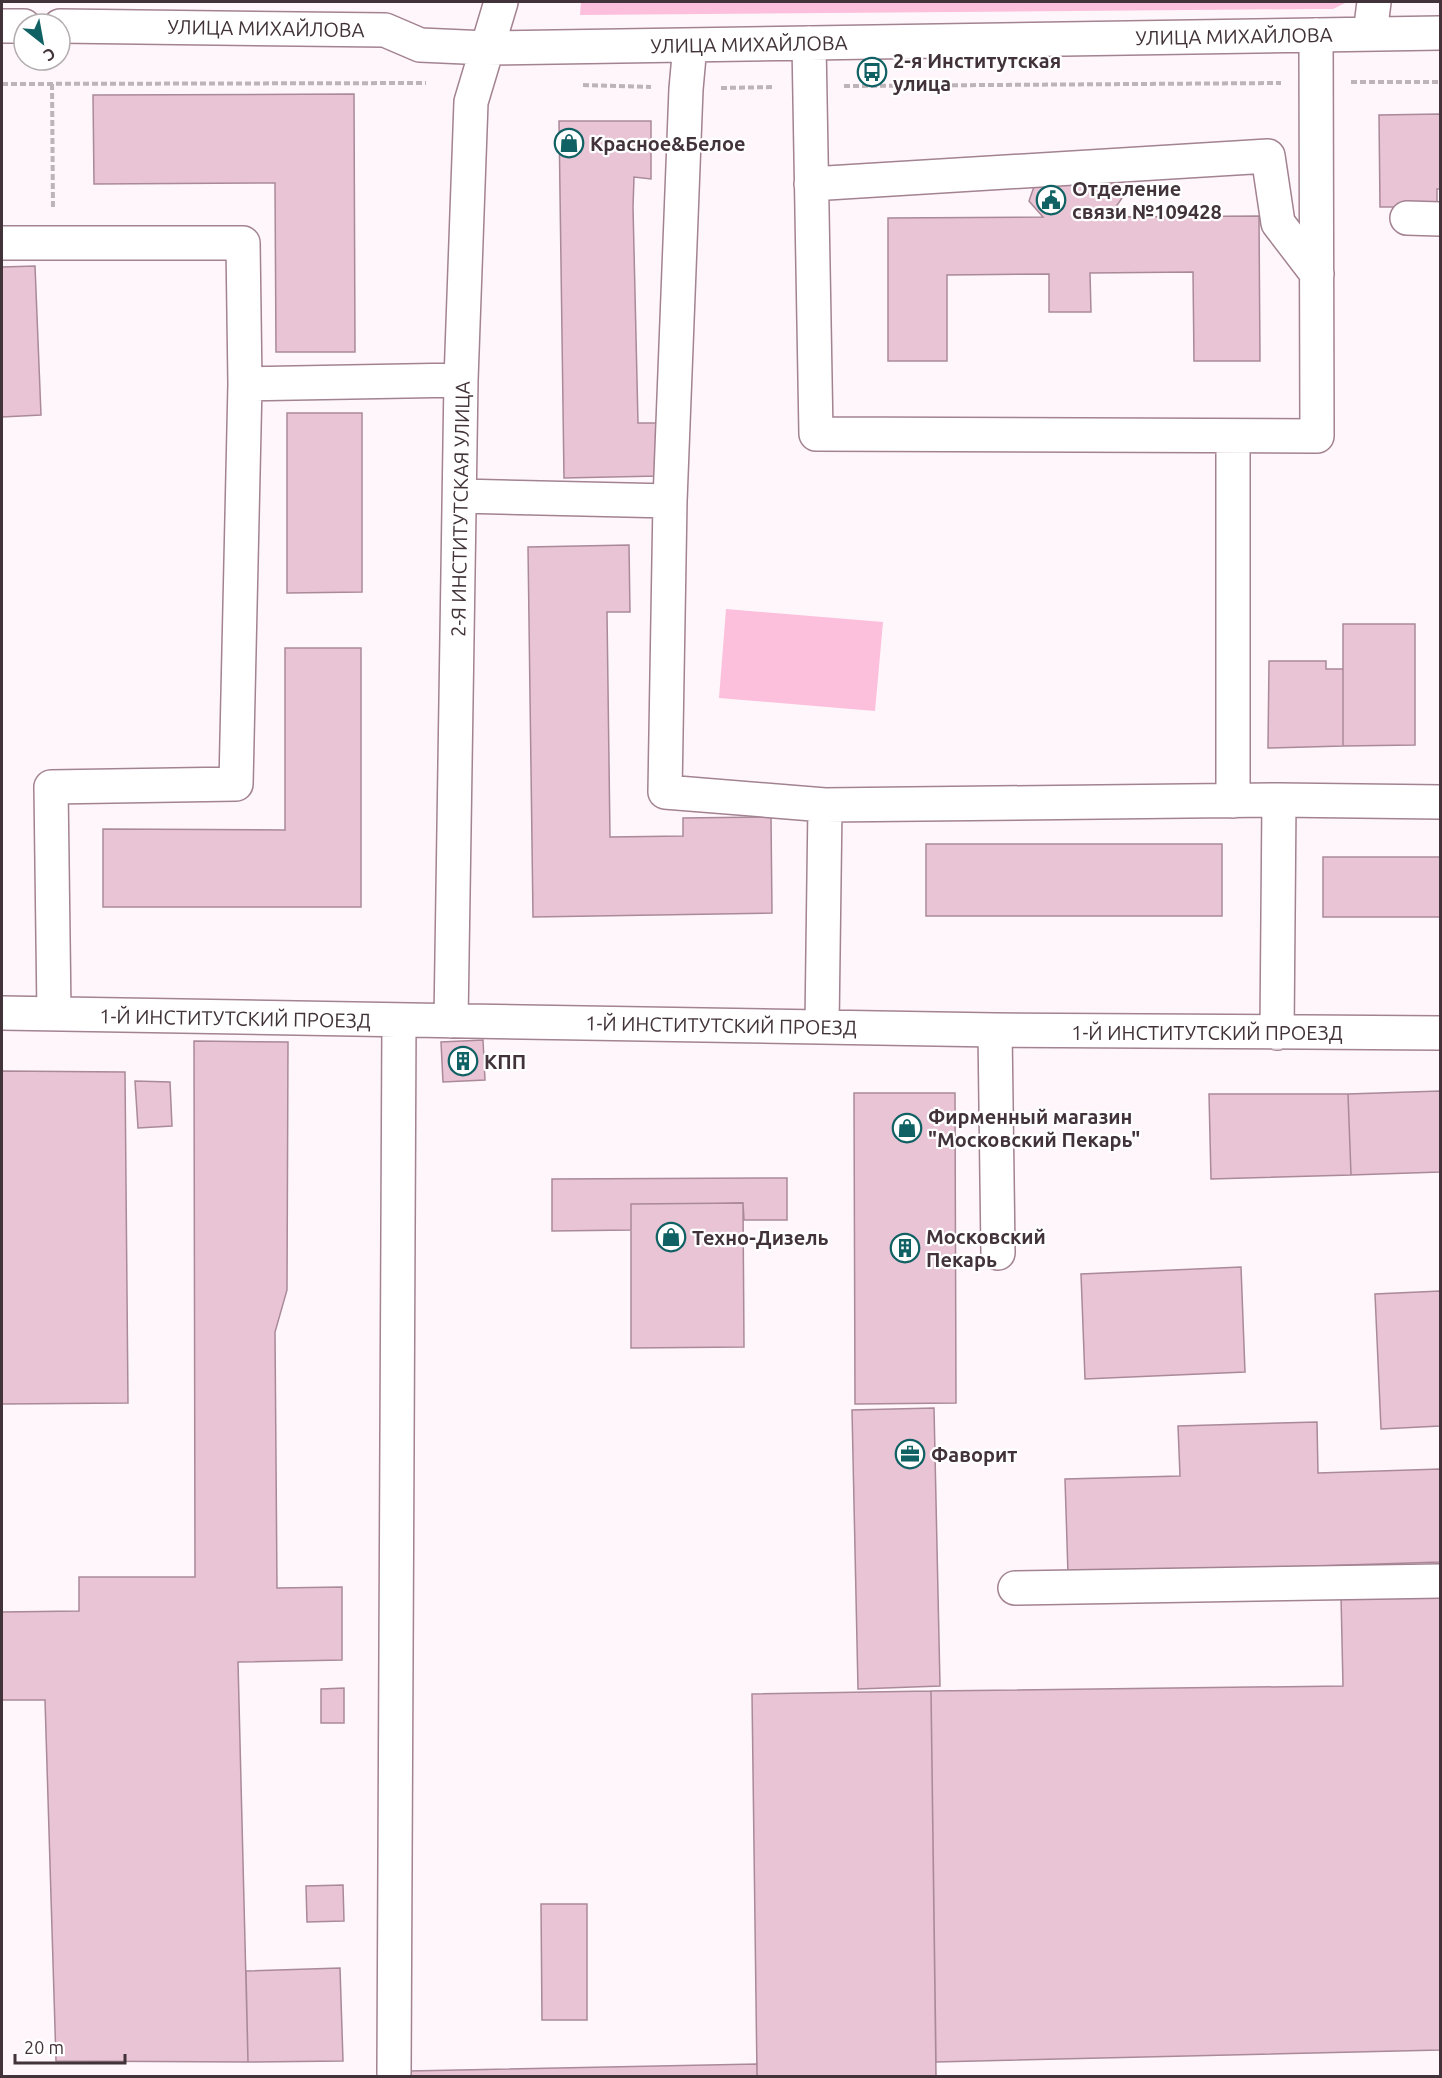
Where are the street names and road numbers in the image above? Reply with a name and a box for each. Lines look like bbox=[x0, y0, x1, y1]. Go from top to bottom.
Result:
street label: УЛИЦА МИХАЙЛОВА bbox=[167, 15, 365, 41]
street label: УЛИЦА МИХАЙЛОВА bbox=[1135, 23, 1333, 49]
street label: УЛИЦА МИХАЙЛОВА bbox=[650, 31, 848, 57]
street label: 2-Я ИНСТИТУТСКАЯ УЛИЦА bbox=[446, 381, 474, 637]
street label: 1-Й ИНСТИТУТСКИЙ ПРОЕЗД bbox=[99, 1004, 371, 1032]
street label: 1-Й ИНСТИТУТСКИЙ ПРОЕЗД bbox=[585, 1011, 857, 1039]
street label: 1-Й ИНСТИТУТСКИЙ ПРОЕЗД bbox=[1071, 1021, 1343, 1044]

